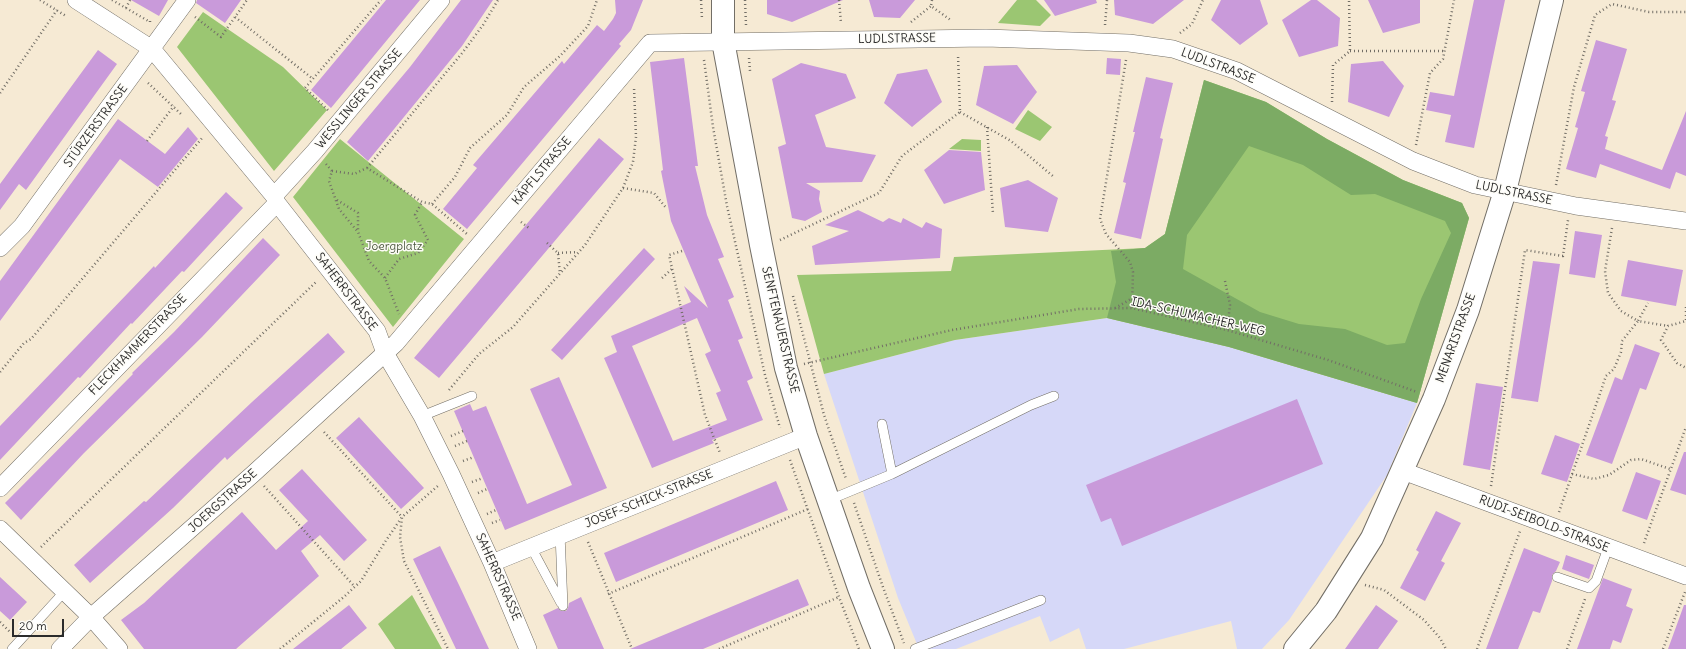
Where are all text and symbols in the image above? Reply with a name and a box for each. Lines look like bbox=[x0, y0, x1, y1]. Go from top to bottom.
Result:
street label: LUDLSTRASSE bbox=[858, 31, 936, 47]
street label: LUDLSTRASSE bbox=[1179, 45, 1257, 87]
street label: WESSLINGER STRASSE bbox=[313, 46, 405, 152]
street label: STÜRZERSTRASSE bbox=[61, 82, 131, 170]
street label: KÄPFLSTRASSE bbox=[509, 134, 575, 208]
street label: LUDLSTRASSE bbox=[1474, 178, 1554, 208]
park label: Joergplatz bbox=[366, 240, 422, 254]
street label: SAHERRSTRASSE bbox=[312, 250, 380, 334]
street label: SENFTENAUERSTRASSE bbox=[758, 265, 802, 395]
street label: MENARISTRASSE bbox=[1433, 291, 1479, 385]
street label: FLECKHAMMERSTRASSE bbox=[86, 292, 190, 398]
street label: IDA-SCHUMACHER-WEG bbox=[1130, 295, 1266, 339]
street label: JOERGSTRASSE bbox=[186, 466, 260, 536]
street label: JOSEF-SCHICK-STRASSE bbox=[583, 467, 715, 531]
street label: RUDI-SEIBOLD-STRASSE bbox=[1477, 492, 1611, 556]
street label: SAHERRSTRASSE bbox=[472, 531, 524, 623]
scale bar bbox=[14, 611, 66, 637]
text: 20 m bbox=[19, 618, 47, 633]

